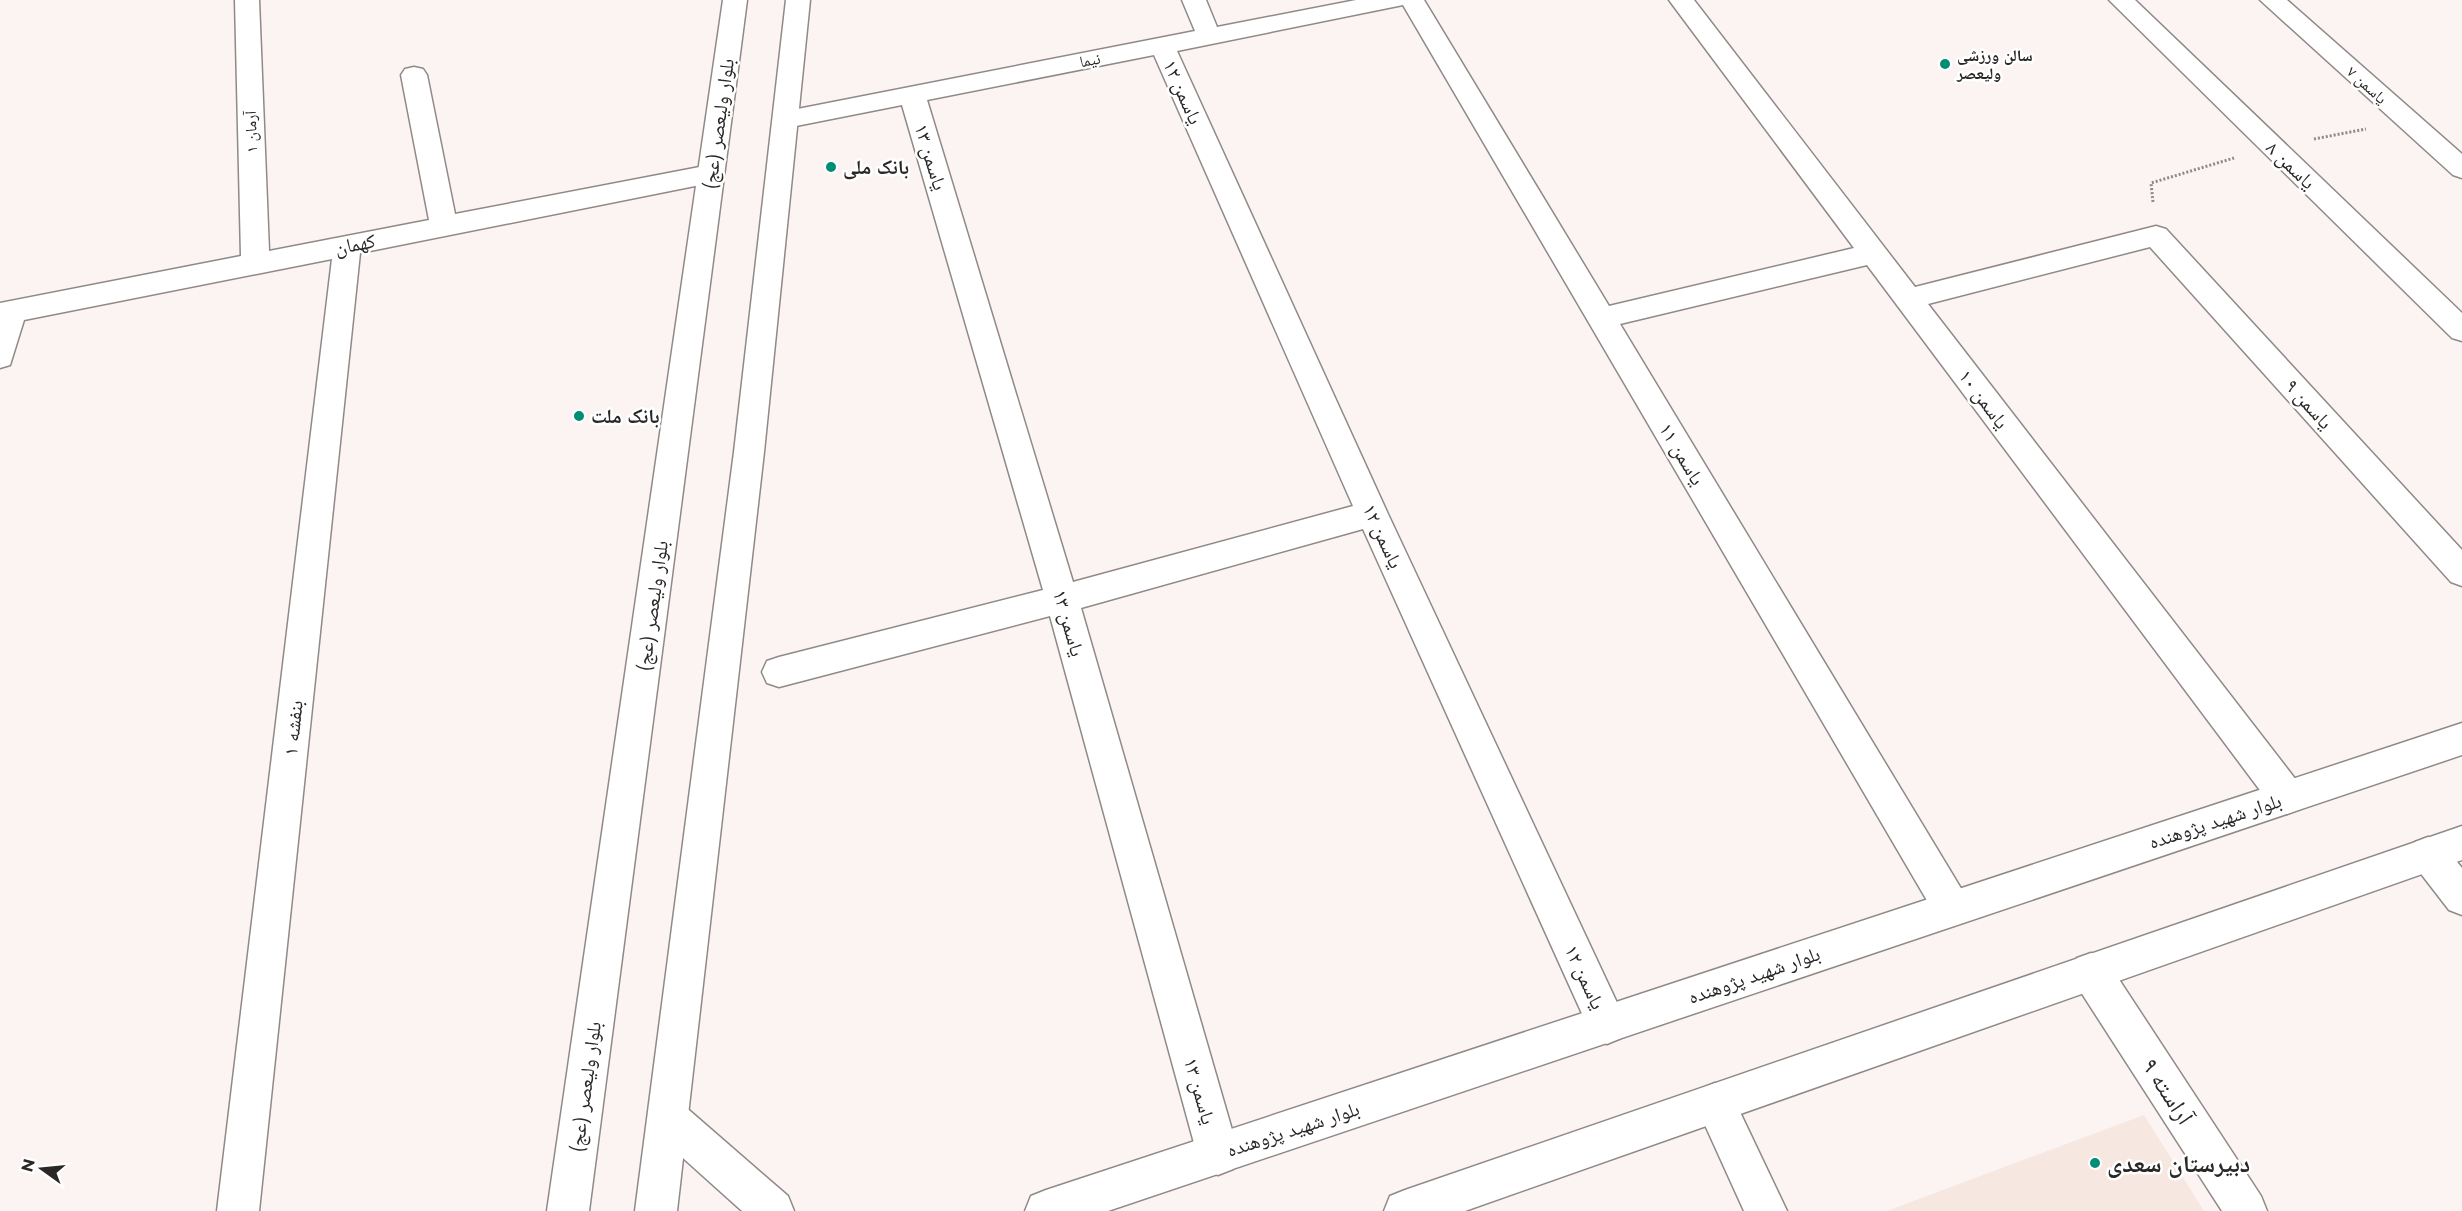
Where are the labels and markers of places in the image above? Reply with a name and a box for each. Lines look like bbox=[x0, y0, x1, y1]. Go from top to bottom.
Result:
place label: سالن ورزشی ولیعصر bbox=[1956, 46, 2033, 83]
marker: سالن ورزشی ولیعصر bbox=[1938, 57, 1952, 71]
place label: بانک ملی bbox=[843, 155, 909, 180]
marker: بانک ملی bbox=[824, 160, 838, 174]
place label: بانک ملت bbox=[591, 404, 659, 428]
marker: بانک ملت bbox=[572, 409, 586, 423]
place label: دبیرستان سعدی bbox=[2107, 1149, 2250, 1178]
marker: دبیرستان سعدی bbox=[2088, 1156, 2102, 1170]

